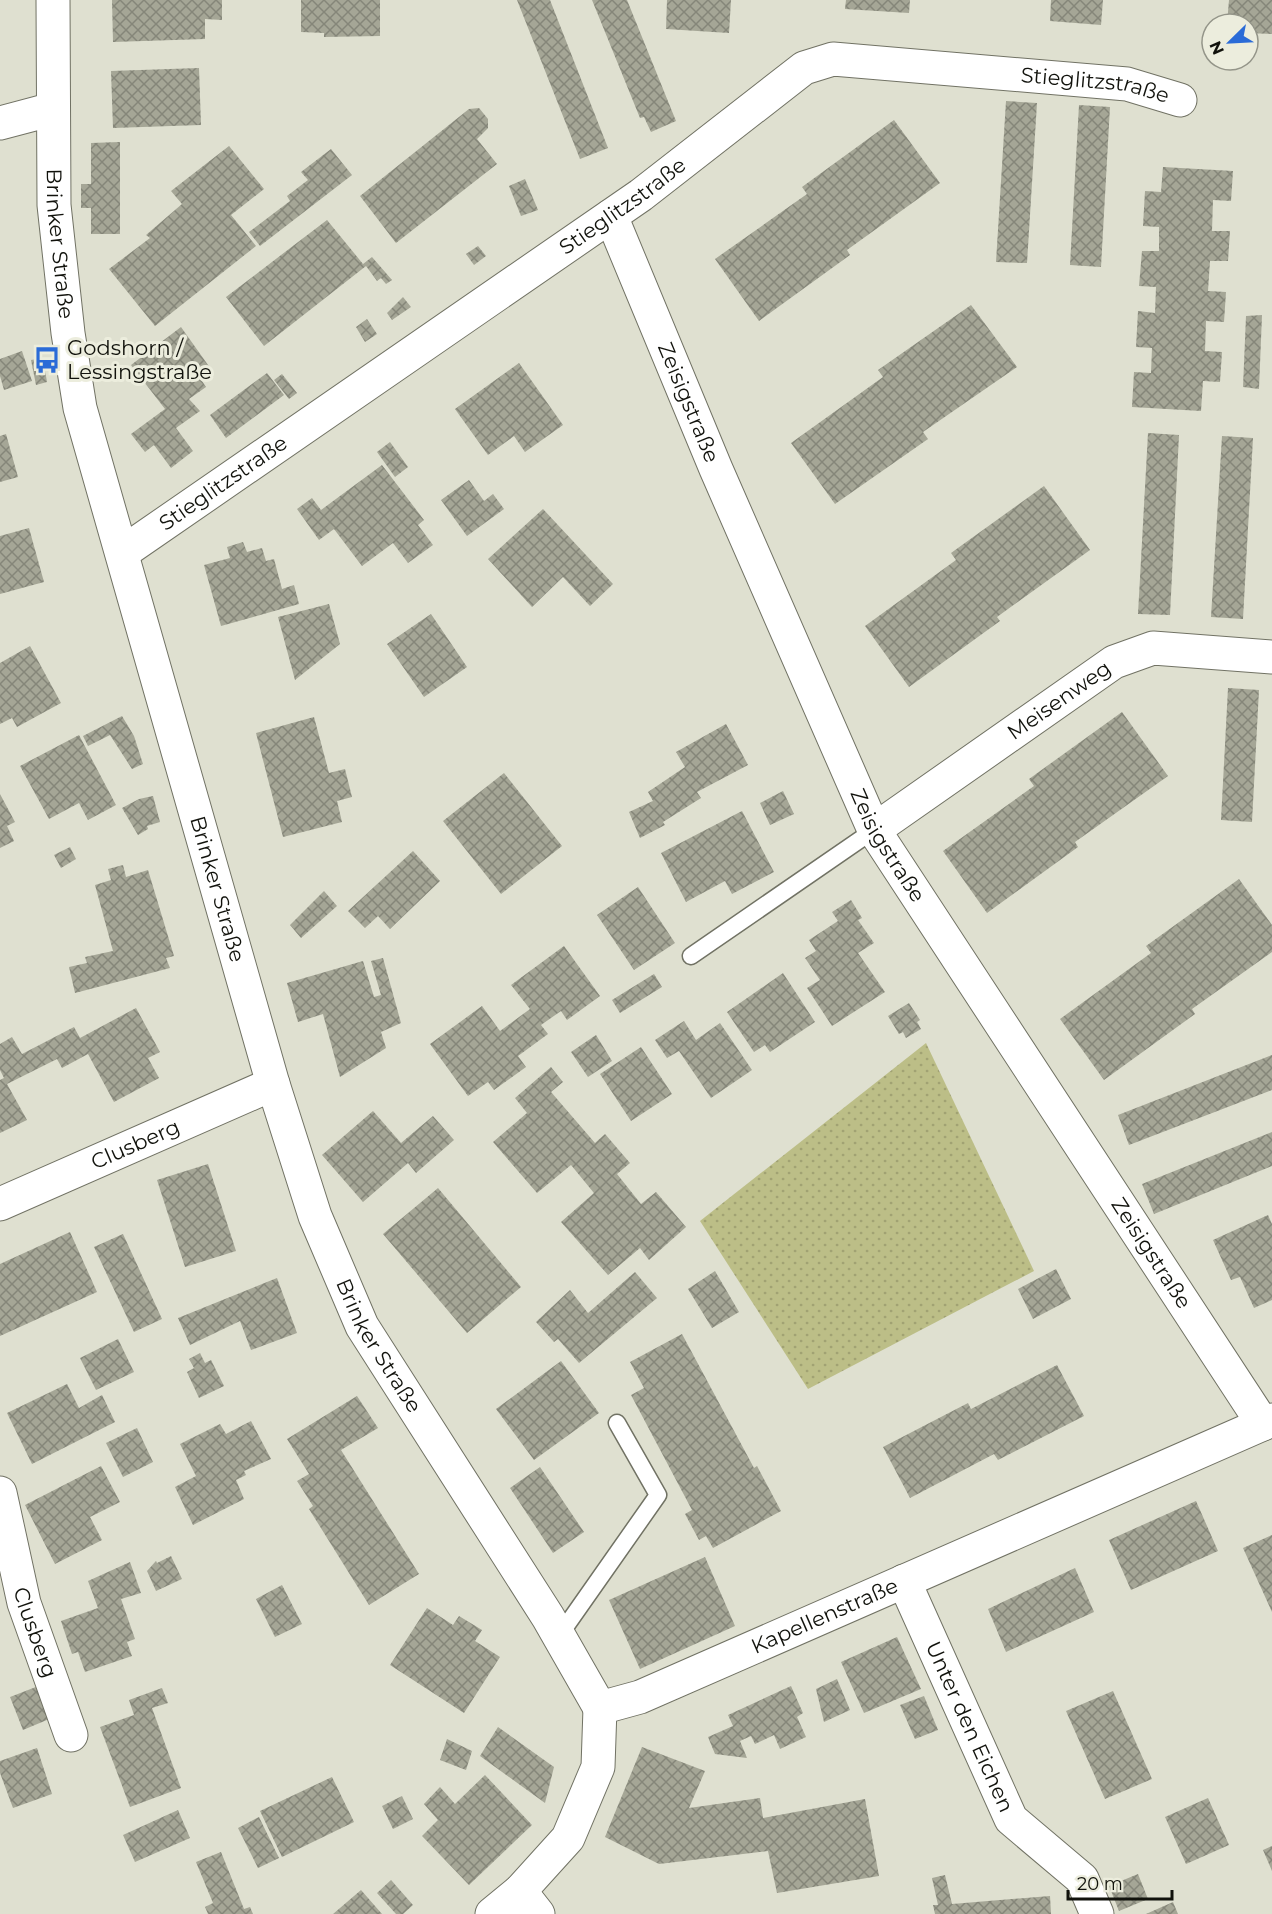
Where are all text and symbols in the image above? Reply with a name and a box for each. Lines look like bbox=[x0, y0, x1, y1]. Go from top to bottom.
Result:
north arrow bbox=[1200, 12, 1260, 72]
text: N bbox=[1205, 38, 1228, 58]
street label: Stieglitzstraße bbox=[1020, 62, 1172, 108]
street label: Stieglitzstraße bbox=[554, 152, 691, 260]
street label: Brinker Straße bbox=[41, 169, 79, 320]
place label: Godshorn / Lessingstraße bbox=[67, 335, 212, 384]
street label: Zeisigstraße bbox=[653, 339, 725, 466]
bus stop icon: Godshorn / Lessingstraße bbox=[32, 345, 62, 375]
street label: Stieglitzstraße bbox=[154, 430, 292, 536]
street label: Meisenweg bbox=[1002, 655, 1115, 745]
street label: Zeisigstraße bbox=[845, 785, 931, 907]
street label: Brinker Straße bbox=[185, 813, 251, 965]
street label: Clusberg bbox=[87, 1114, 184, 1174]
street label: Zeisigstraße bbox=[1106, 1193, 1197, 1313]
street label: Brinker Straße bbox=[331, 1275, 427, 1417]
street label: Kapellenstraße bbox=[747, 1573, 902, 1659]
street label: Clusberg bbox=[9, 1585, 63, 1681]
street label: Unter den Eichen bbox=[921, 1637, 1019, 1816]
scale bar bbox=[1068, 1863, 1172, 1901]
text: 20 m bbox=[1077, 1873, 1123, 1895]

